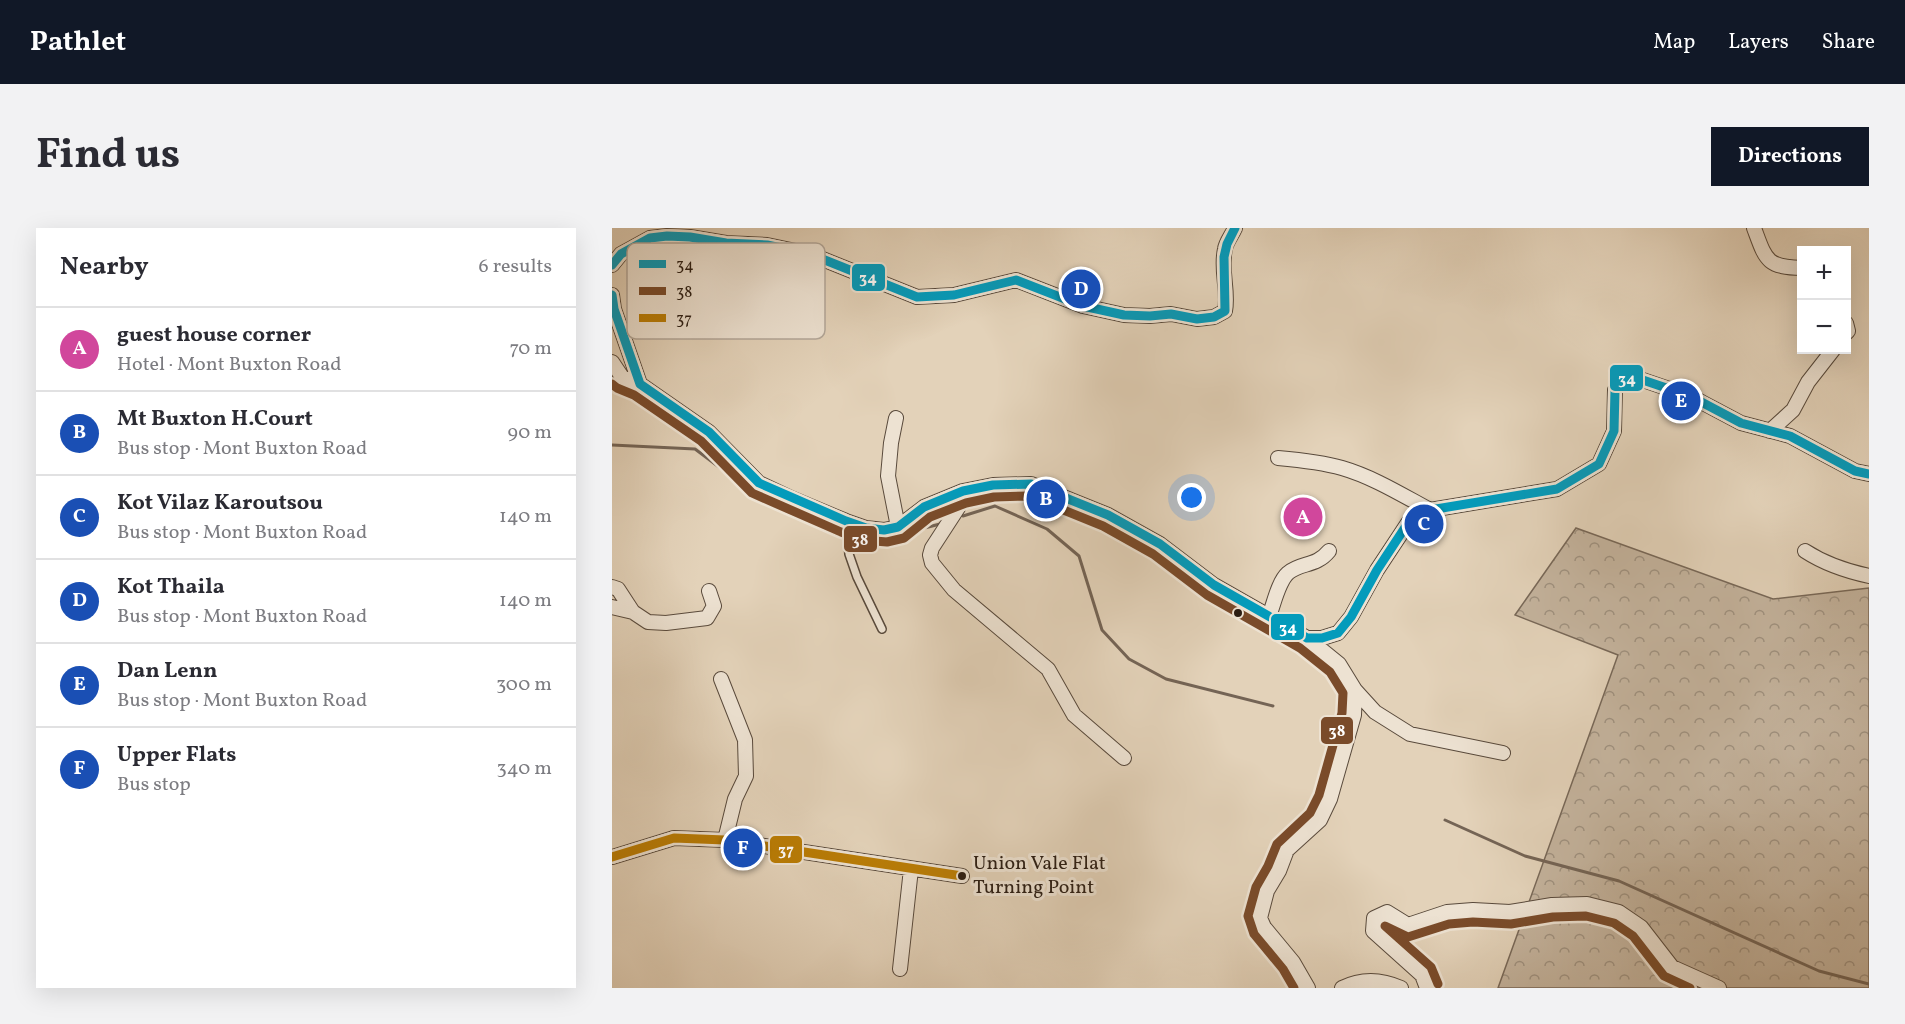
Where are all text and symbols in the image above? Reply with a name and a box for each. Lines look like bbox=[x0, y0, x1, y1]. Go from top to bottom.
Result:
text: Pathlet bbox=[30, 23, 126, 62]
text: Map bbox=[1653, 28, 1695, 57]
text: Layers bbox=[1728, 28, 1789, 57]
text: Share bbox=[1822, 28, 1875, 57]
text: Find us bbox=[36, 127, 180, 186]
button: Directions bbox=[1711, 127, 1869, 186]
legend bbox=[627, 243, 825, 339]
map controls bbox=[1797, 246, 1851, 354]
button: + bbox=[1797, 246, 1851, 300]
text: Nearby bbox=[60, 249, 149, 285]
text: 6 results bbox=[479, 253, 552, 281]
text: 34 bbox=[676, 255, 694, 277]
line badge: 34 bbox=[851, 263, 886, 292]
pin: D bbox=[1062, 266, 1100, 312]
text: 34 bbox=[859, 268, 877, 290]
text: 38 bbox=[676, 282, 692, 304]
button: − bbox=[1797, 300, 1851, 354]
text: 37 bbox=[676, 309, 692, 331]
text: guest house corner bbox=[117, 320, 311, 351]
text: A bbox=[72, 335, 87, 363]
text: 70 m bbox=[509, 335, 552, 363]
text: Hotel · Mont Buxton Road bbox=[117, 351, 341, 379]
line badge: 34 bbox=[1609, 364, 1644, 392]
text: 34 bbox=[1618, 369, 1636, 391]
pin: E bbox=[1662, 378, 1700, 423]
text: Mt Buxton H.Court bbox=[117, 404, 313, 435]
text: B bbox=[73, 419, 86, 447]
text: 90 m bbox=[508, 419, 552, 447]
text: Bus stop · Mont Buxton Road bbox=[117, 435, 367, 463]
pin: B bbox=[1026, 476, 1066, 522]
your location bbox=[1177, 483, 1206, 512]
text: Kot Vilaz Karoutsou bbox=[117, 488, 323, 519]
pin: A bbox=[1284, 494, 1322, 540]
pin: C bbox=[1404, 502, 1444, 546]
text: C bbox=[73, 503, 86, 531]
text: 140 m bbox=[499, 503, 552, 531]
text: Bus stop · Mont Buxton Road bbox=[117, 519, 367, 547]
line badge: 38 bbox=[843, 525, 878, 553]
text: 38 bbox=[852, 530, 868, 552]
text: Kot Thaila bbox=[117, 572, 225, 603]
text: D bbox=[72, 587, 87, 615]
text: 140 m bbox=[499, 587, 552, 615]
text: Bus stop · Mont Buxton Road bbox=[117, 603, 367, 631]
unlabelled marker bbox=[1232, 607, 1244, 619]
line badge: 34 bbox=[1270, 613, 1305, 641]
text: 34 bbox=[1279, 618, 1297, 640]
text: Dan Lenn bbox=[117, 656, 218, 687]
text: E bbox=[73, 671, 86, 699]
text: 300 m bbox=[496, 671, 552, 699]
text: Bus stop · Mont Buxton Road bbox=[117, 687, 367, 715]
line badge: 38 bbox=[1320, 716, 1354, 745]
text: 38 bbox=[1329, 721, 1345, 743]
text: Upper Flats bbox=[117, 740, 236, 771]
text: F bbox=[74, 755, 85, 783]
text: 340 m bbox=[496, 755, 552, 783]
text: Bus stop bbox=[117, 771, 191, 799]
pin: F bbox=[724, 826, 762, 870]
line badge: 37 bbox=[769, 835, 803, 864]
text: 37 bbox=[778, 840, 794, 862]
place label: Union Vale Flat Turning Point bbox=[973, 850, 1106, 902]
marker: Union Vale Flat Turning Point bbox=[956, 870, 968, 882]

